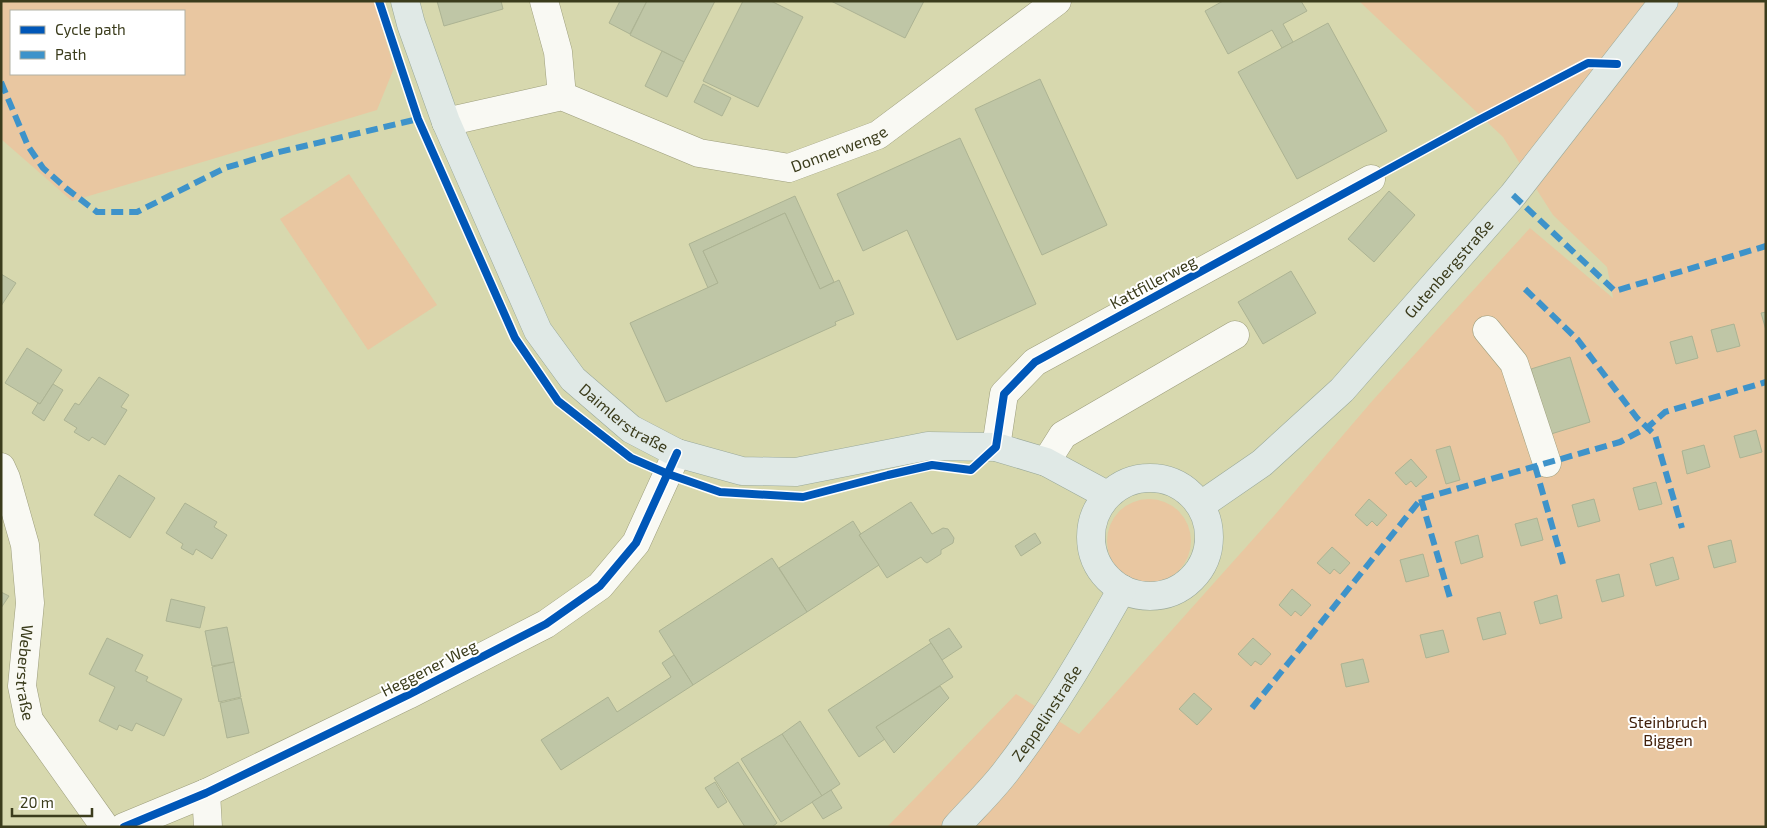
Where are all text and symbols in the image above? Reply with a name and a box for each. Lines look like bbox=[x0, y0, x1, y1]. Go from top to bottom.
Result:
legend bbox=[10, 10, 185, 75]
text: Cycle path bbox=[55, 20, 126, 38]
text: Path bbox=[55, 45, 86, 63]
street label: Donnerwenge bbox=[788, 121, 891, 176]
street label: Gutenbergstraße bbox=[1400, 215, 1497, 321]
street label: Kattfillerweg bbox=[1106, 251, 1199, 312]
street label: Daimlerstraße bbox=[576, 379, 672, 456]
street label: Weberstraße bbox=[13, 624, 39, 722]
street label: Heggener Weg bbox=[378, 635, 480, 700]
street label: Zeppelinstraße bbox=[1007, 661, 1085, 764]
park label: Steinbruch Biggen bbox=[1629, 712, 1707, 749]
scale bar bbox=[12, 786, 92, 818]
text: 20 m bbox=[20, 793, 54, 811]

